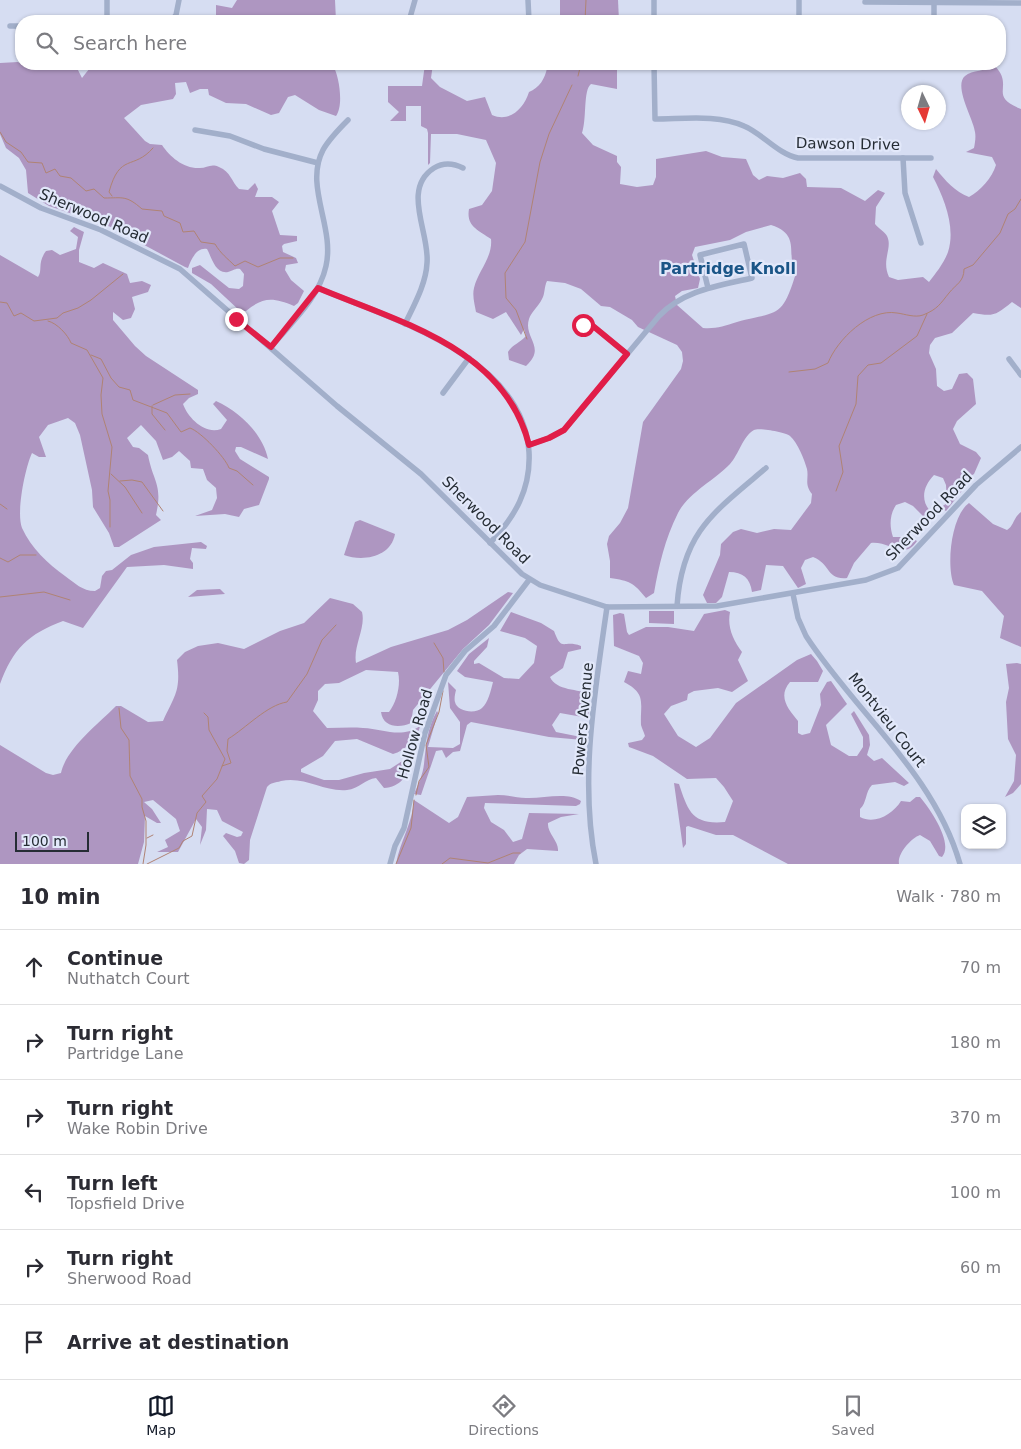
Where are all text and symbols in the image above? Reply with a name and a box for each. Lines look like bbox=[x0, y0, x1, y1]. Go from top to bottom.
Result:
search box bbox=[15, 15, 1006, 70]
icon: search bbox=[33, 29, 61, 57]
text: Search here bbox=[73, 32, 187, 54]
north arrow bbox=[901, 85, 946, 130]
street label: Dawson Drive bbox=[796, 134, 900, 154]
street label: Sherwood Road bbox=[37, 185, 151, 247]
district label: Partridge Knoll bbox=[660, 259, 796, 278]
route end bbox=[225, 308, 248, 331]
route start bbox=[572, 314, 595, 337]
street label: Sherwood Road bbox=[882, 468, 976, 564]
street label: Sherwood Road bbox=[438, 472, 534, 568]
street label: Powers Avenue bbox=[569, 662, 597, 776]
street label: Montvieu Court bbox=[844, 669, 930, 771]
street label: Hollow Road bbox=[394, 687, 436, 781]
map controls bbox=[961, 804, 1006, 849]
button: layers bbox=[961, 804, 1006, 849]
scale bar bbox=[15, 829, 89, 852]
text: 100 m bbox=[22, 833, 67, 849]
text: 10 min bbox=[20, 885, 101, 909]
text: Walk · 780 m bbox=[896, 887, 1001, 906]
text: Continue bbox=[67, 947, 163, 969]
icon: ahead bbox=[20, 953, 48, 981]
text: 70 m bbox=[960, 958, 1001, 977]
text: Nuthatch Court bbox=[67, 969, 190, 988]
text: Turn right bbox=[67, 1022, 173, 1044]
icon: right bbox=[20, 1028, 48, 1056]
text: 180 m bbox=[950, 1033, 1001, 1052]
text: Partridge Lane bbox=[67, 1044, 184, 1063]
text: Turn right bbox=[67, 1097, 173, 1119]
icon: right bbox=[20, 1103, 48, 1131]
text: 370 m bbox=[950, 1108, 1001, 1127]
text: Wake Robin Drive bbox=[67, 1119, 208, 1138]
text: Turn left bbox=[67, 1172, 158, 1194]
icon: left bbox=[20, 1178, 48, 1206]
text: 100 m bbox=[950, 1183, 1001, 1202]
text: Topsfield Drive bbox=[67, 1194, 185, 1213]
text: Turn right bbox=[67, 1247, 173, 1269]
icon: right bbox=[20, 1253, 48, 1281]
text: 60 m bbox=[960, 1258, 1001, 1277]
text: Sherwood Road bbox=[67, 1269, 192, 1288]
icon: arrive bbox=[20, 1328, 48, 1356]
text: Arrive at destination bbox=[67, 1331, 289, 1353]
tab: Map bbox=[146, 1392, 176, 1438]
tab: Directions bbox=[468, 1392, 539, 1438]
tab: Saved bbox=[831, 1392, 875, 1438]

